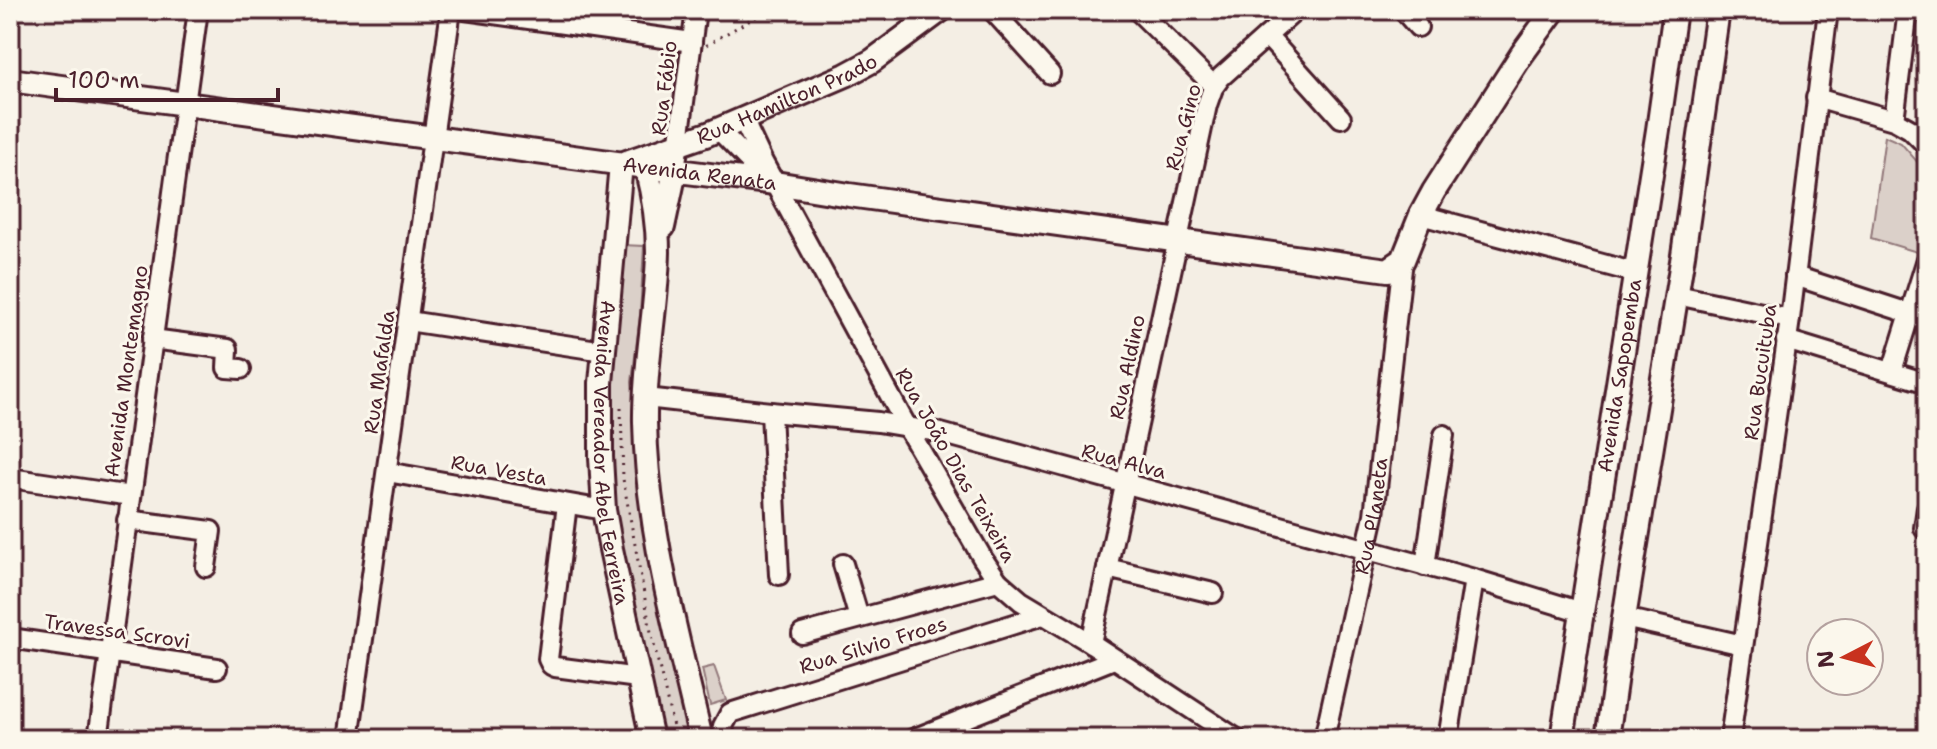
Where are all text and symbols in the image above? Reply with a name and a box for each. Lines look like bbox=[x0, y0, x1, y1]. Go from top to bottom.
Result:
street label: Rua Fábio bbox=[645, 39, 683, 137]
street label: Rua Hamilton Prado bbox=[693, 48, 882, 150]
scale bar bbox=[56, 52, 278, 102]
text: 100 m bbox=[68, 64, 140, 96]
street label: Rua Gino bbox=[1159, 81, 1207, 173]
street label: Avenida Renata bbox=[621, 151, 779, 196]
street label: Avenida Montemagno bbox=[98, 264, 154, 478]
street label: Avenida Sapopemba bbox=[1591, 276, 1647, 474]
street label: Avenida Vereador Abel Ferreira bbox=[588, 299, 636, 607]
street label: Rua Bucuituba bbox=[1738, 302, 1783, 442]
street label: Rua Mafalda bbox=[357, 308, 401, 436]
street label: Rua Aldino bbox=[1103, 312, 1151, 422]
street label: Rua João Dias Teixeira bbox=[890, 363, 1023, 567]
street label: Rua Alva bbox=[1079, 437, 1170, 485]
street label: Rua Vesta bbox=[449, 449, 550, 491]
street label: Rua Planeta bbox=[1348, 456, 1393, 577]
street label: Travessa Scrovi bbox=[42, 608, 192, 654]
street label: Rua Silvio Froes bbox=[796, 610, 950, 680]
north arrow bbox=[1805, 617, 1885, 697]
text: N bbox=[1810, 649, 1841, 669]

